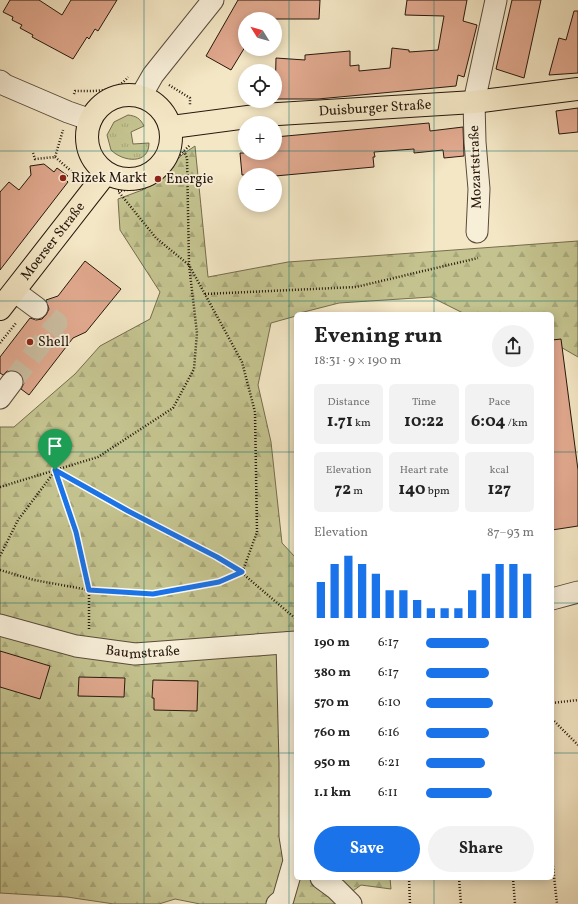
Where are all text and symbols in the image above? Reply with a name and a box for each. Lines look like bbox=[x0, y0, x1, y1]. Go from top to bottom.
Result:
north arrow bbox=[238, 12, 282, 56]
map controls bbox=[238, 12, 282, 212]
button: locate bbox=[238, 64, 282, 108]
street label: Duisburger Straße bbox=[318, 95, 432, 121]
button: + bbox=[238, 116, 282, 160]
street label: Mozartstraße bbox=[465, 124, 487, 209]
button: − bbox=[238, 168, 282, 212]
place label: Rizek Markt bbox=[71, 169, 147, 188]
place label: Energie bbox=[166, 170, 214, 189]
marker: Rizek Markt bbox=[58, 173, 68, 183]
marker: Energie bbox=[153, 174, 163, 184]
street label: Moerser Straße bbox=[16, 198, 90, 284]
text: Evening run bbox=[314, 321, 443, 352]
button: share bbox=[492, 325, 534, 367]
place label: Shell bbox=[38, 333, 69, 352]
marker: Shell bbox=[25, 337, 35, 347]
text: 18:31 · 9 × 190 m bbox=[314, 352, 401, 370]
text: Distance bbox=[328, 395, 370, 410]
text: Time bbox=[412, 395, 436, 410]
text: Pace bbox=[488, 395, 510, 410]
text: 1.71 bbox=[327, 410, 353, 433]
text: 10:22 bbox=[404, 410, 444, 433]
text: 6:04 bbox=[471, 410, 506, 433]
text: km bbox=[353, 416, 371, 431]
text: /km bbox=[506, 416, 528, 431]
pin bbox=[38, 429, 72, 470]
icon: arrive bbox=[44, 435, 66, 457]
text: Elevation bbox=[326, 463, 372, 478]
text: Heart rate bbox=[400, 463, 448, 478]
text: kcal bbox=[490, 463, 509, 478]
text: 72 bbox=[334, 478, 351, 501]
text: 140 bbox=[398, 478, 426, 501]
text: 127 bbox=[488, 478, 511, 501]
text: m bbox=[351, 484, 363, 499]
text: bpm bbox=[426, 484, 450, 499]
text: Elevation bbox=[314, 524, 368, 542]
text: 87–93 m bbox=[487, 524, 534, 542]
text: 190 m bbox=[314, 634, 350, 652]
text: 6:17 bbox=[378, 634, 399, 652]
street label: Baumstraße bbox=[104, 641, 181, 664]
text: 380 m bbox=[314, 664, 351, 682]
text: 6:17 bbox=[378, 664, 399, 682]
text: 570 m bbox=[314, 694, 349, 712]
text: 6:10 bbox=[378, 694, 401, 712]
text: 760 m bbox=[314, 724, 350, 742]
text: 6:16 bbox=[378, 724, 399, 742]
text: 950 m bbox=[314, 754, 350, 772]
text: 6:21 bbox=[378, 754, 400, 772]
text: 1.1 km bbox=[314, 784, 351, 802]
text: 6:11 bbox=[378, 784, 398, 802]
button: Save bbox=[314, 826, 420, 872]
button: Share bbox=[428, 826, 534, 872]

